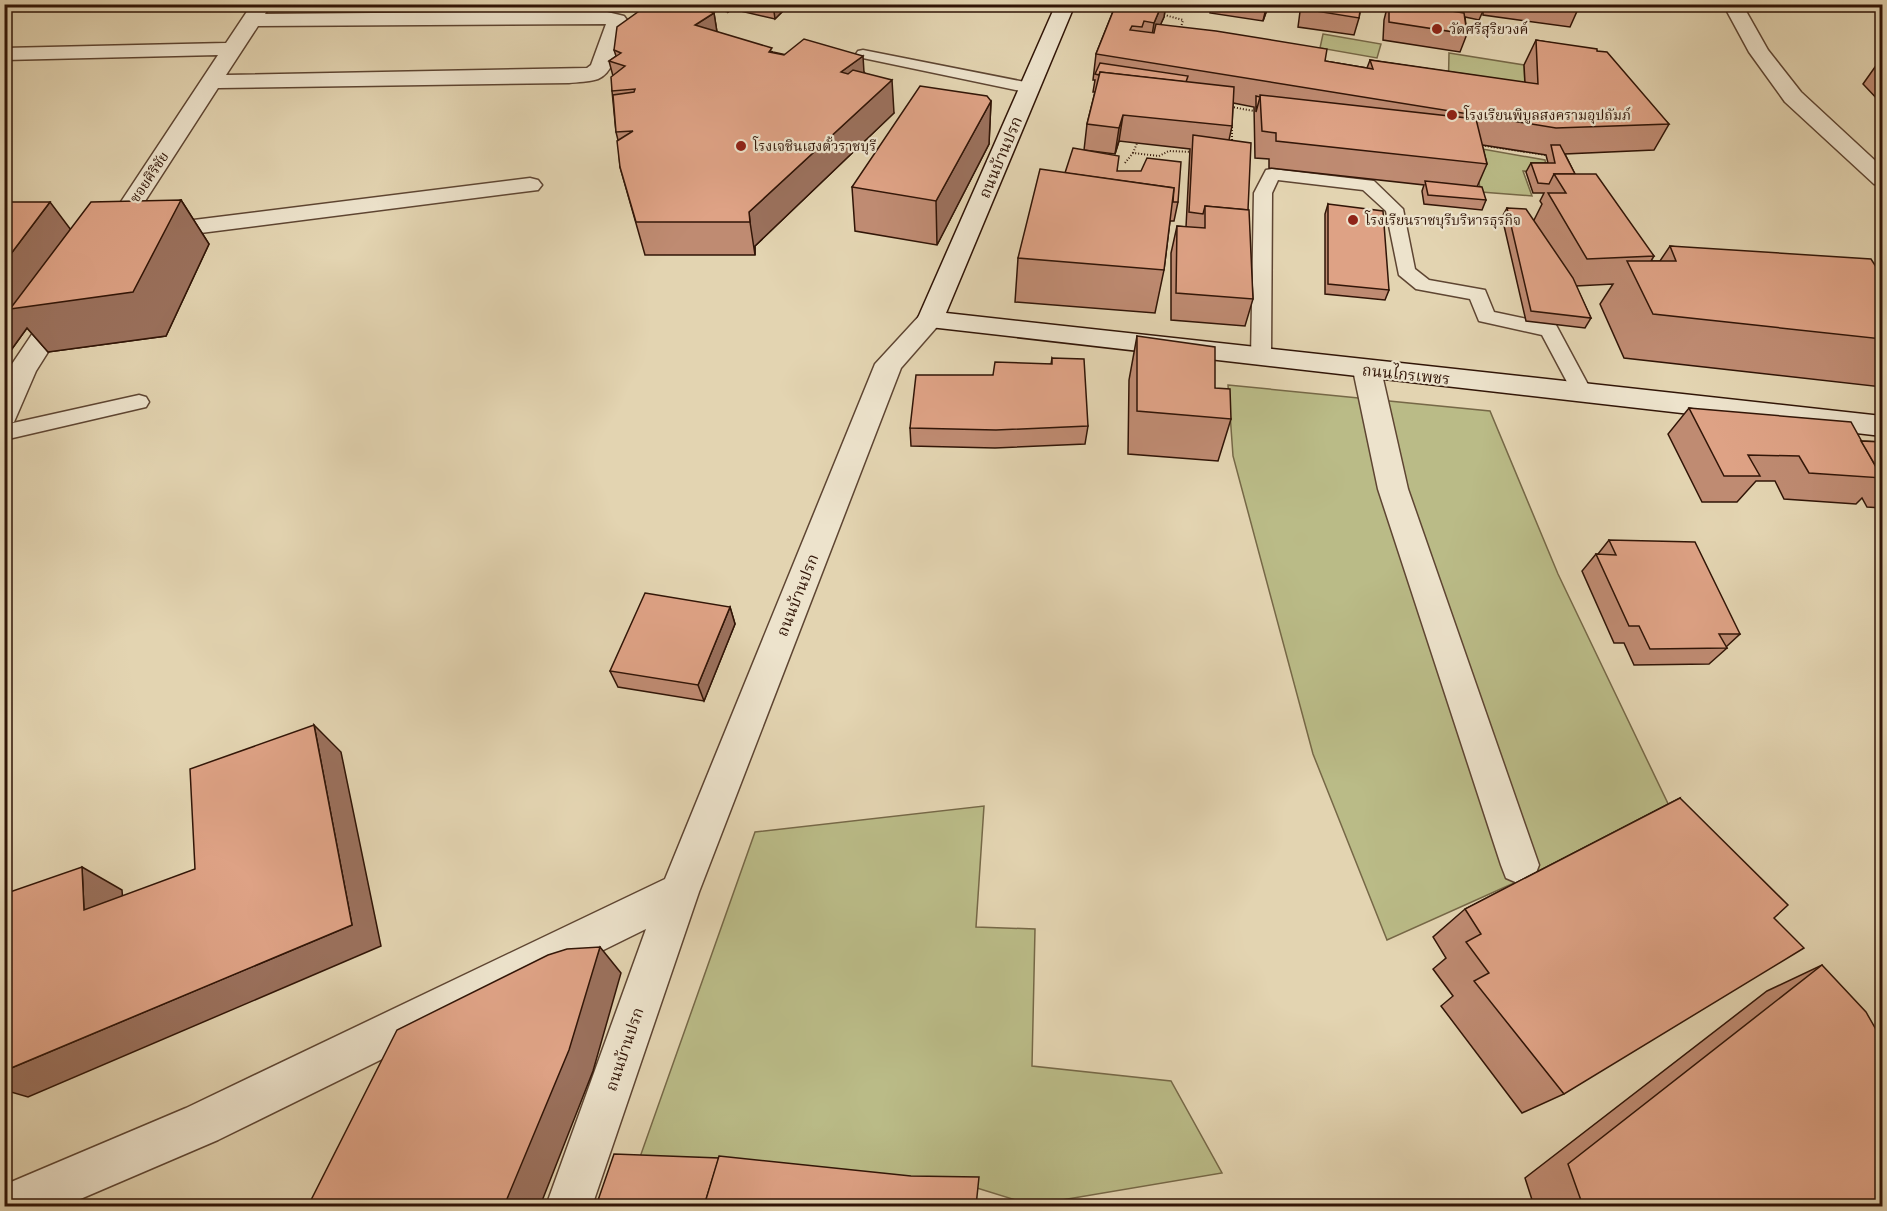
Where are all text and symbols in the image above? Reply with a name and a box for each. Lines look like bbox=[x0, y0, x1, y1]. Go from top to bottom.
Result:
place label: วัดศรีสุริยวงค์ bbox=[1449, 20, 1528, 38]
marker: วัดศรีสุริยวงค์ bbox=[1430, 22, 1444, 36]
place label: โรงเรียนพิบูลสงครามอุปถัมภ์ bbox=[1463, 105, 1631, 124]
marker: โรงเรียนพิบูลสงครามอุปถัมภ์ bbox=[1445, 108, 1459, 122]
street label: ถนนบ้านปรก bbox=[975, 113, 1026, 201]
place label: โรงเจชินเฮงตั้วราชบุรี bbox=[752, 136, 876, 155]
marker: โรงเจชินเฮงตั้วราชบุรี bbox=[734, 139, 748, 153]
street label: ซอยศิริชัย bbox=[126, 149, 173, 206]
place label: โรงเรียนราชบุรีบริหารธุรกิจ bbox=[1364, 210, 1521, 229]
marker: โรงเรียนราชบุรีบริหารธุรกิจ bbox=[1346, 213, 1360, 227]
street label: ถนนไกรเพชร bbox=[1361, 359, 1451, 389]
street label: ถนนบ้านปรก bbox=[772, 551, 823, 639]
street label: ถนนบ้านปรก bbox=[601, 1005, 648, 1093]

